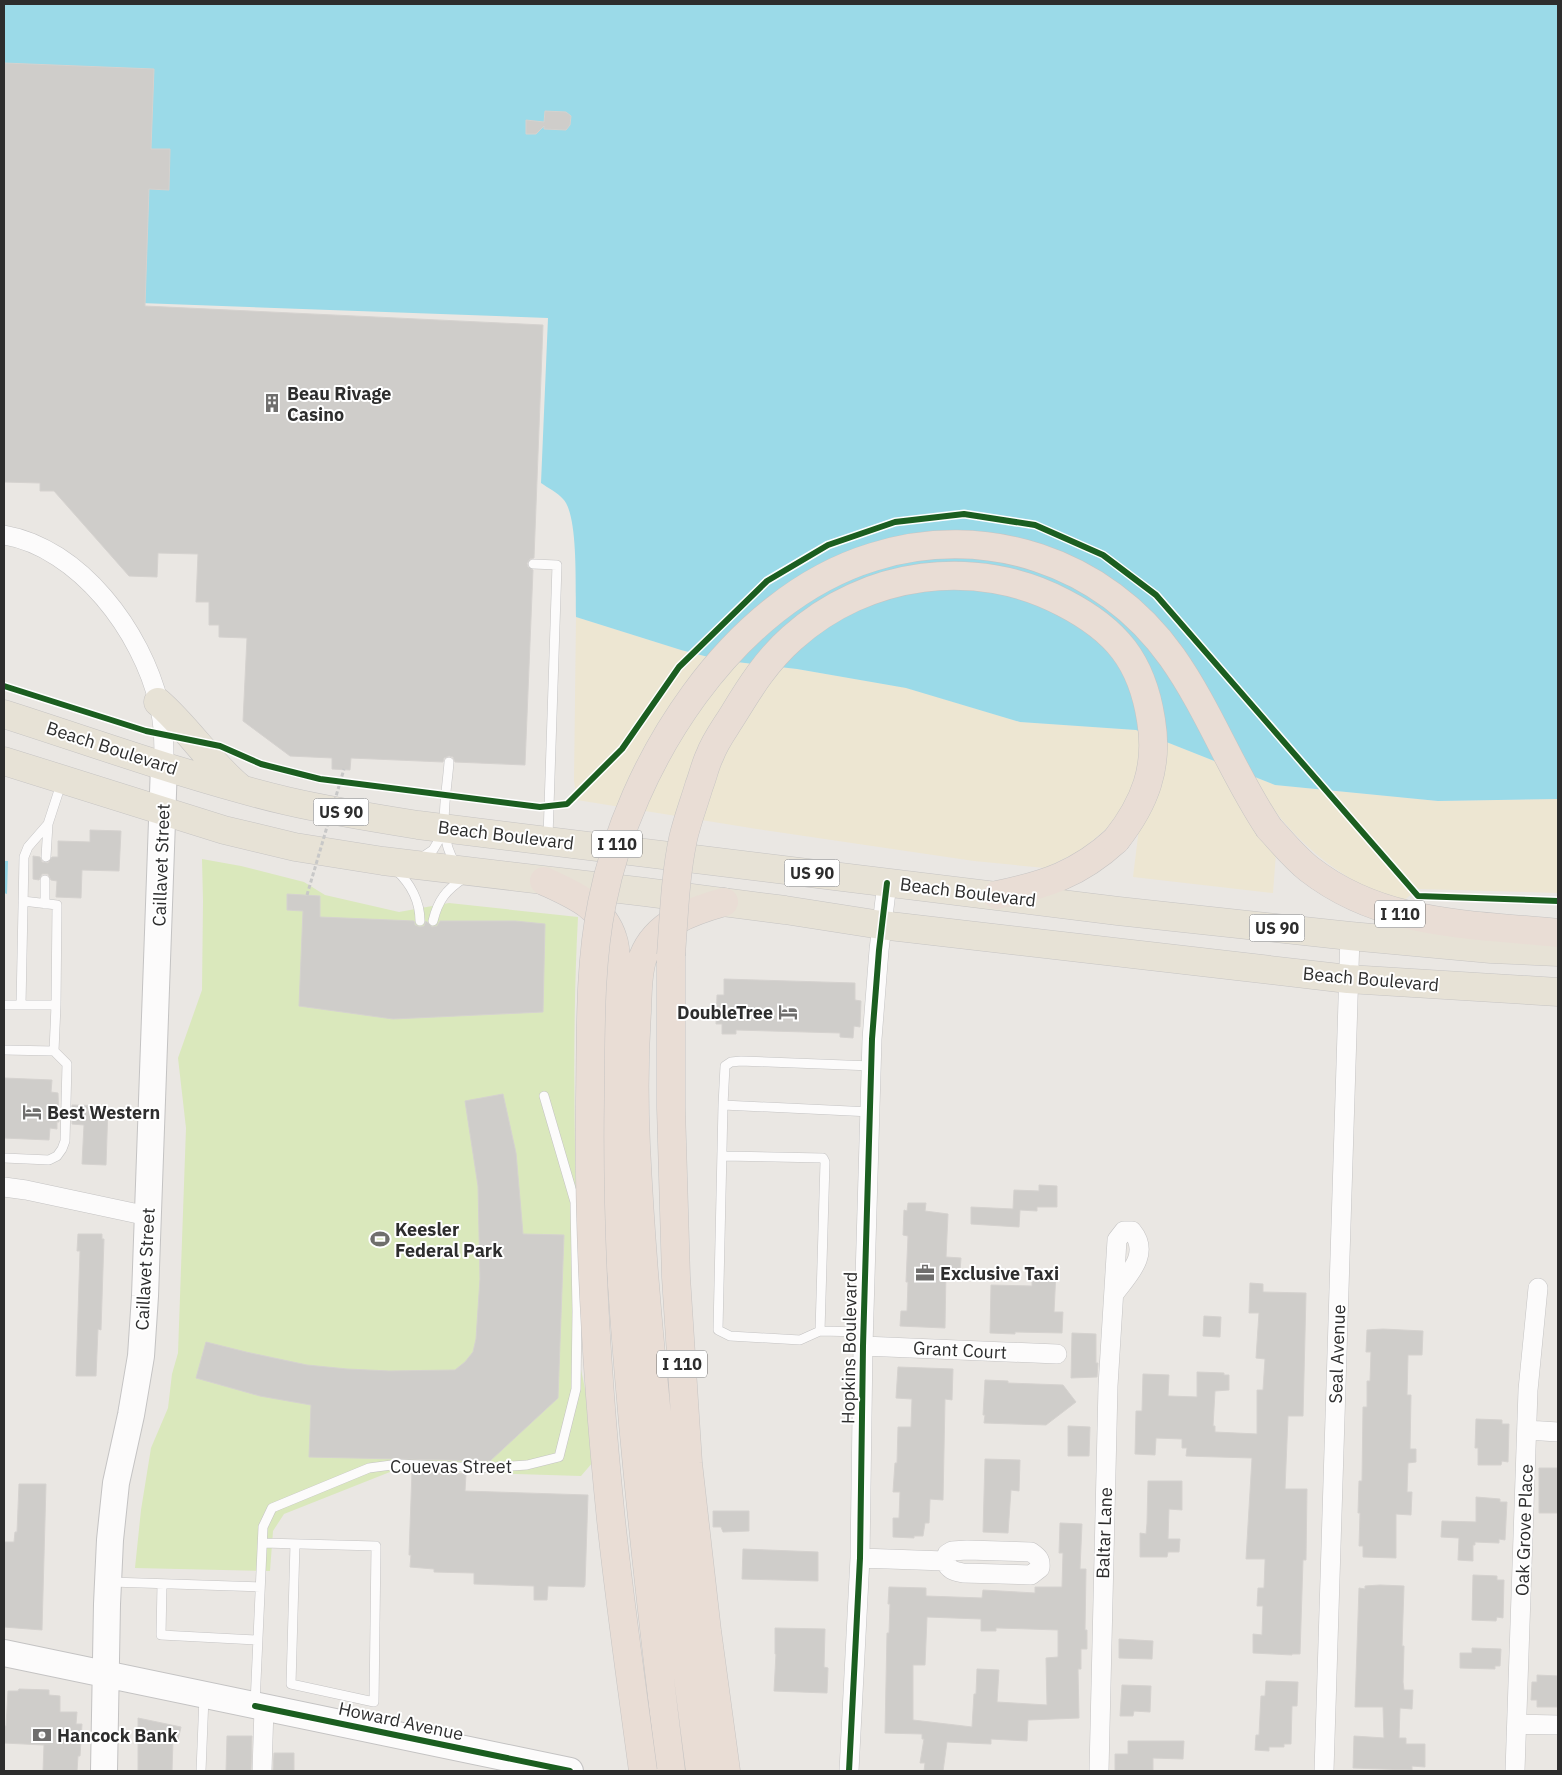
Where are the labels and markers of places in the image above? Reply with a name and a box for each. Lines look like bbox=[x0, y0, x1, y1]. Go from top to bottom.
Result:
place label: Beau Rivage Casino bbox=[287, 382, 391, 426]
building icon: Beau Rivage Casino bbox=[261, 392, 283, 414]
place label: DoubleTree bbox=[677, 1001, 773, 1024]
hotel icon: DoubleTree bbox=[777, 1001, 799, 1023]
hotel icon: Best Western bbox=[21, 1101, 43, 1123]
place label: Best Western bbox=[47, 1101, 160, 1124]
place label: Keesler Federal Park bbox=[395, 1218, 503, 1262]
sports icon: Keesler Federal Park bbox=[369, 1228, 391, 1250]
office icon: Exclusive Taxi bbox=[914, 1262, 936, 1284]
place label: Exclusive Taxi bbox=[940, 1262, 1059, 1285]
bank icon: Hancock Bank bbox=[31, 1724, 53, 1746]
place label: Hancock Bank bbox=[57, 1724, 178, 1747]

